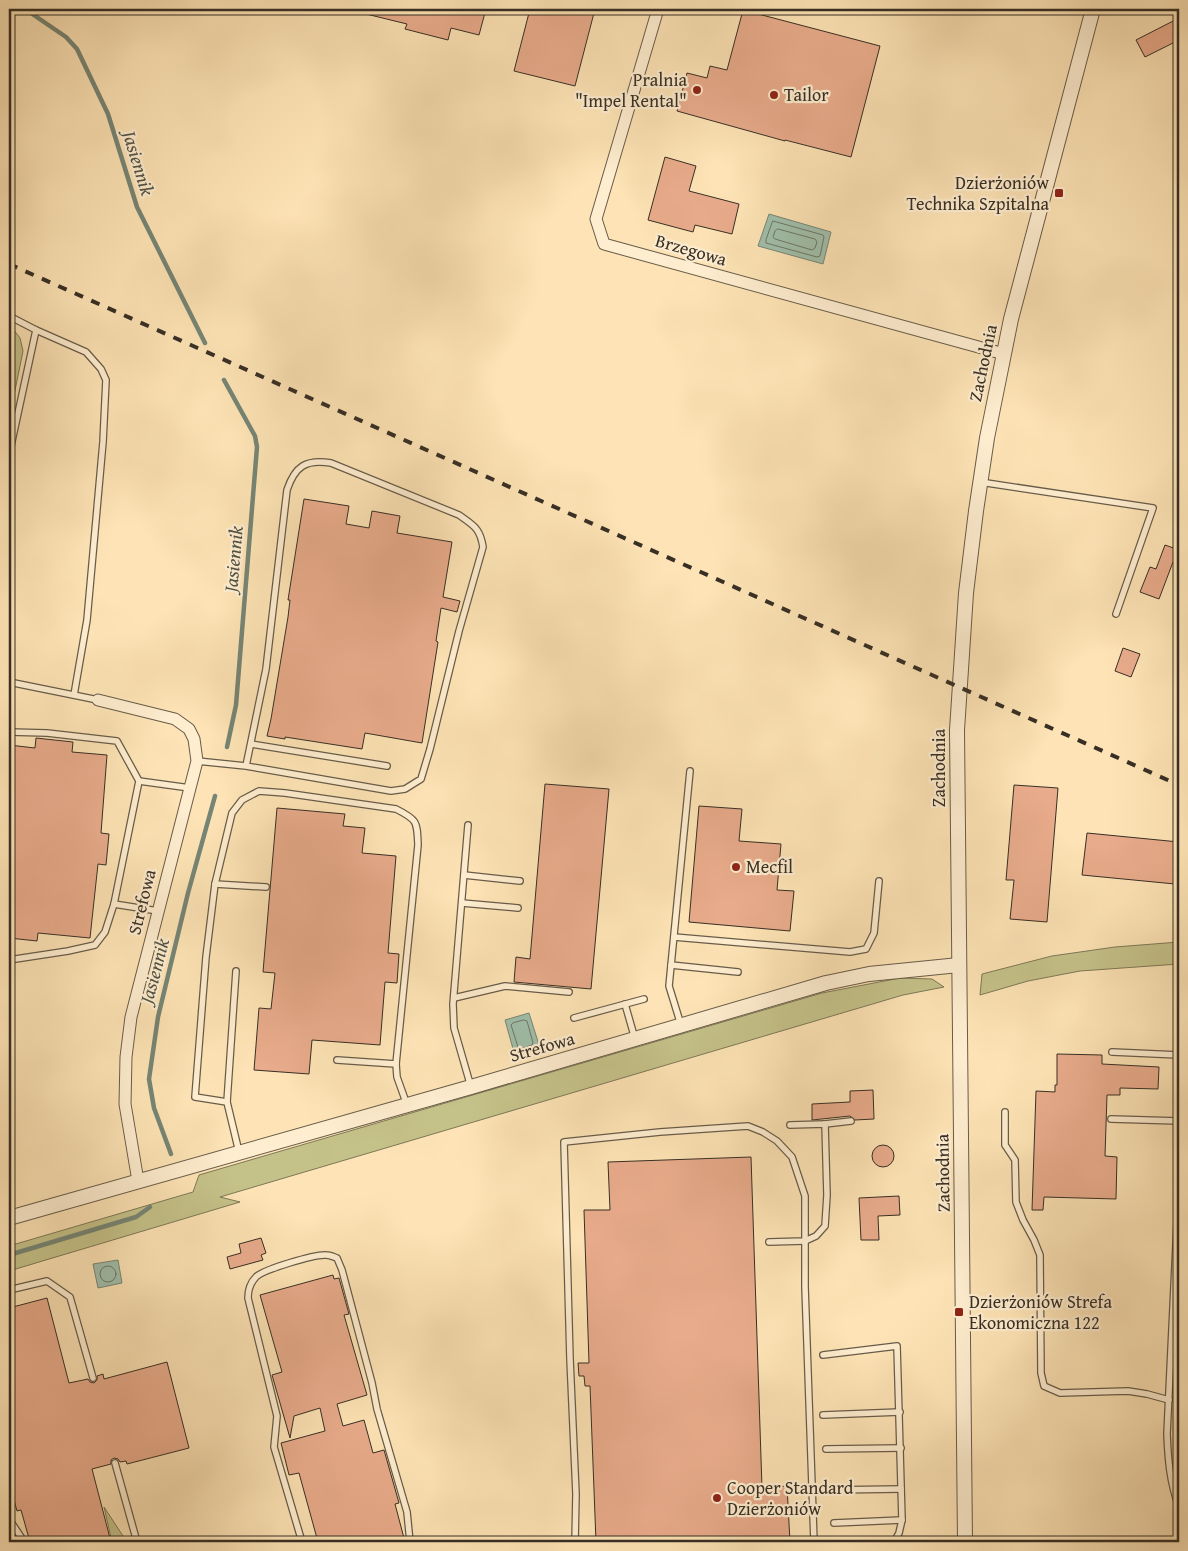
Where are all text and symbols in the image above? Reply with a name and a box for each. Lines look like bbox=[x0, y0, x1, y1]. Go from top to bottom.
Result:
place label: Pralnia "Impel Rental" bbox=[575, 66, 687, 114]
place label: Tailor bbox=[784, 81, 829, 108]
marker: Pralnia "Impel Rental" bbox=[691, 84, 703, 96]
marker: Tailor bbox=[768, 89, 780, 101]
water label: Jasiennik bbox=[115, 124, 162, 199]
place label: Dzierżoniów Technika Szpitalna bbox=[907, 169, 1049, 217]
marker: Dzierżoniów Technika Szpitalna bbox=[1053, 187, 1065, 199]
street label: Brzegowa bbox=[652, 227, 730, 273]
street label: Zachodnia bbox=[961, 321, 1004, 404]
water label: Jasiennik bbox=[216, 524, 250, 596]
street label: Zachodnia bbox=[925, 728, 952, 807]
place label: Mecfil bbox=[746, 853, 793, 880]
marker: Mecfil bbox=[730, 861, 742, 873]
street label: Strefowa bbox=[120, 866, 163, 937]
water label: Jasiennik bbox=[131, 935, 176, 1010]
street label: Strefowa bbox=[506, 1024, 578, 1069]
street label: Zachodnia bbox=[928, 1133, 957, 1212]
place label: Dzierżoniów Strefa Ekonomiczna 122 bbox=[969, 1288, 1112, 1336]
marker: Dzierżoniów Strefa Ekonomiczna 122 bbox=[953, 1306, 965, 1318]
place label: Cooper Standard Dzierżoniów bbox=[727, 1474, 854, 1522]
marker: Cooper Standard Dzierżoniów bbox=[711, 1492, 723, 1504]

